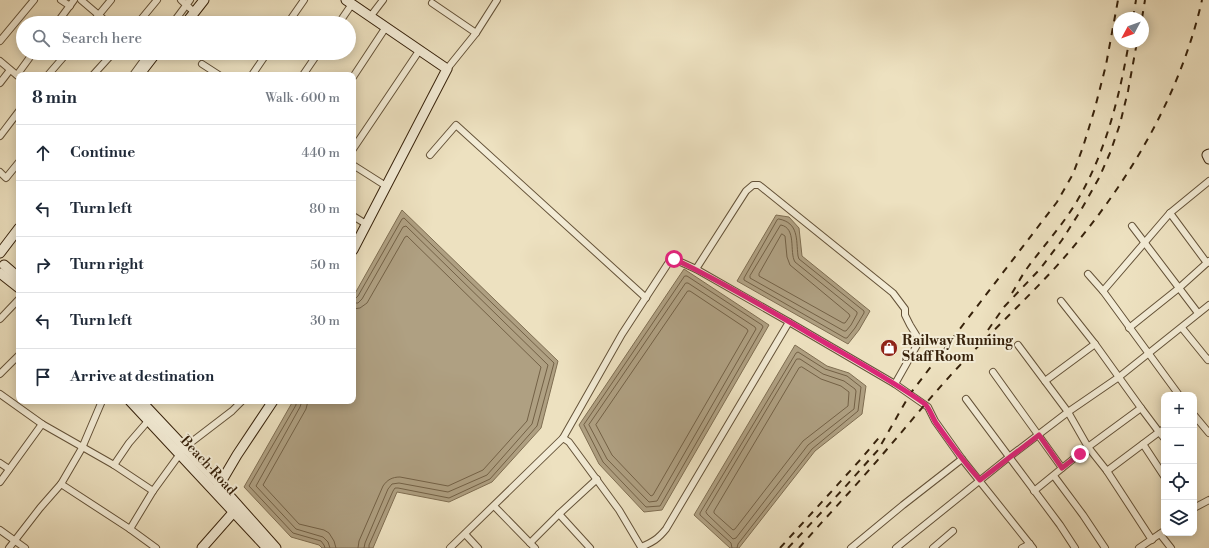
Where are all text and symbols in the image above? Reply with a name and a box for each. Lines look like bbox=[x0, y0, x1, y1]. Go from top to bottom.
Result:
north arrow bbox=[1113, 12, 1149, 48]
search box bbox=[16, 16, 356, 60]
icon: search bbox=[30, 27, 52, 49]
text: Search here bbox=[62, 29, 142, 48]
text: 8 min bbox=[32, 87, 77, 109]
text: Walk · 600 m bbox=[265, 90, 340, 106]
icon: ahead bbox=[32, 142, 54, 164]
text: Continue bbox=[70, 143, 135, 162]
text: 440 m bbox=[302, 145, 340, 161]
icon: left bbox=[32, 198, 54, 220]
text: Turn left bbox=[70, 199, 132, 218]
text: 80 m bbox=[309, 201, 340, 217]
route start bbox=[665, 250, 683, 268]
icon: right bbox=[32, 254, 54, 276]
text: Turn right bbox=[70, 255, 144, 274]
text: 50 m bbox=[310, 257, 340, 273]
icon: left bbox=[32, 310, 54, 332]
text: Turn left bbox=[70, 311, 132, 330]
text: 30 m bbox=[310, 313, 340, 329]
place label: Railway Running Staff Room bbox=[902, 332, 1014, 366]
shop icon: Railway Running Staff Room bbox=[879, 338, 899, 358]
icon: arrive bbox=[32, 366, 54, 388]
text: Arrive at destination bbox=[70, 367, 214, 386]
map controls bbox=[1161, 392, 1197, 536]
button: + bbox=[1161, 392, 1197, 428]
button: − bbox=[1161, 428, 1197, 464]
street label: Beach Road bbox=[176, 432, 240, 499]
route end bbox=[1071, 445, 1089, 463]
button: locate bbox=[1161, 464, 1197, 500]
button: layers bbox=[1161, 500, 1197, 536]

